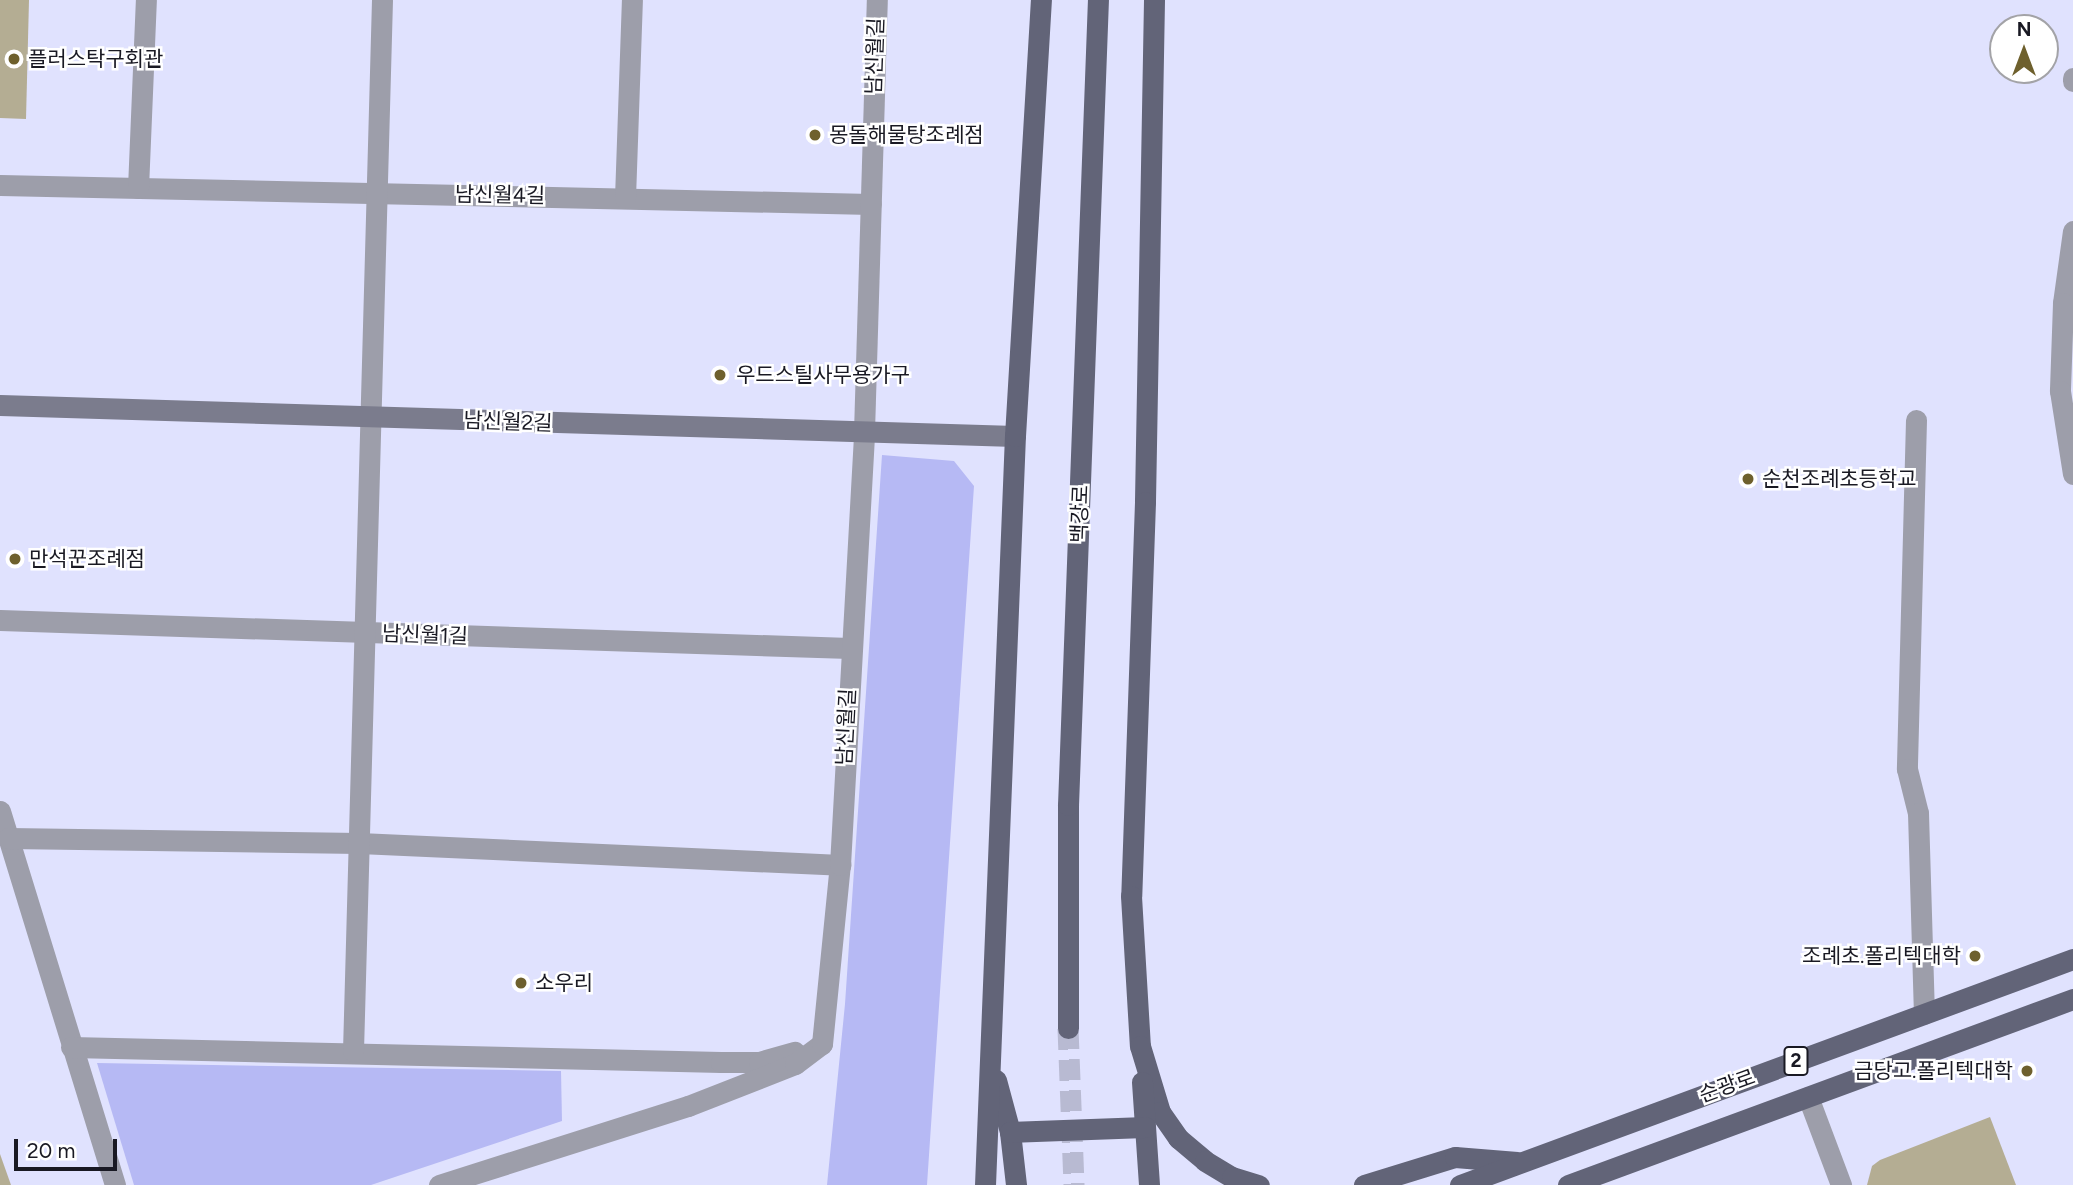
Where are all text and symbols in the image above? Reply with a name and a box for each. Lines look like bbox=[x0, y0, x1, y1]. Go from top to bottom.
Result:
north arrow bbox=[1989, 14, 2059, 84]
street label: 남신월길 bbox=[861, 17, 889, 95]
text: N bbox=[2017, 18, 2031, 41]
place label: 플러스탁구회관 bbox=[28, 46, 163, 72]
marker: 플러스탁구회관 bbox=[6, 51, 22, 67]
place label: 몽돌해물탕조례점 bbox=[829, 122, 984, 148]
marker: 몽돌해물탕조례점 bbox=[807, 127, 823, 143]
street label: 남신월4길 bbox=[455, 182, 545, 208]
place label: 우드스틸사무용가구 bbox=[736, 362, 910, 388]
marker: 우드스틸사무용가구 bbox=[710, 365, 730, 385]
street label: 남신월2길 bbox=[463, 408, 553, 436]
place label: 순천조례초등학교 bbox=[1762, 466, 1917, 492]
marker: 순천조례초등학교 bbox=[1740, 471, 1756, 487]
street label: 백강로 bbox=[1066, 485, 1094, 543]
place label: 만석꾼조례점 bbox=[29, 546, 145, 572]
marker: 만석꾼조례점 bbox=[7, 551, 23, 567]
street label: 남신월1길 bbox=[382, 621, 468, 649]
street label: 남신월길 bbox=[831, 688, 861, 766]
place label: 조례초.폴리텍대학 bbox=[1802, 943, 1961, 969]
marker: 조례초.폴리텍대학 bbox=[1967, 948, 1983, 964]
place label: 소우리 bbox=[535, 970, 593, 996]
marker: 소우리 bbox=[513, 975, 529, 991]
road number: 2 bbox=[1782, 1046, 1810, 1077]
place label: 금당고.폴리텍대학 bbox=[1854, 1058, 2013, 1084]
marker: 금당고.폴리텍대학 bbox=[2019, 1063, 2035, 1079]
street label: 순광로 bbox=[1695, 1064, 1759, 1108]
scale bar bbox=[18, 1126, 121, 1170]
text: 20 m bbox=[27, 1138, 75, 1163]

